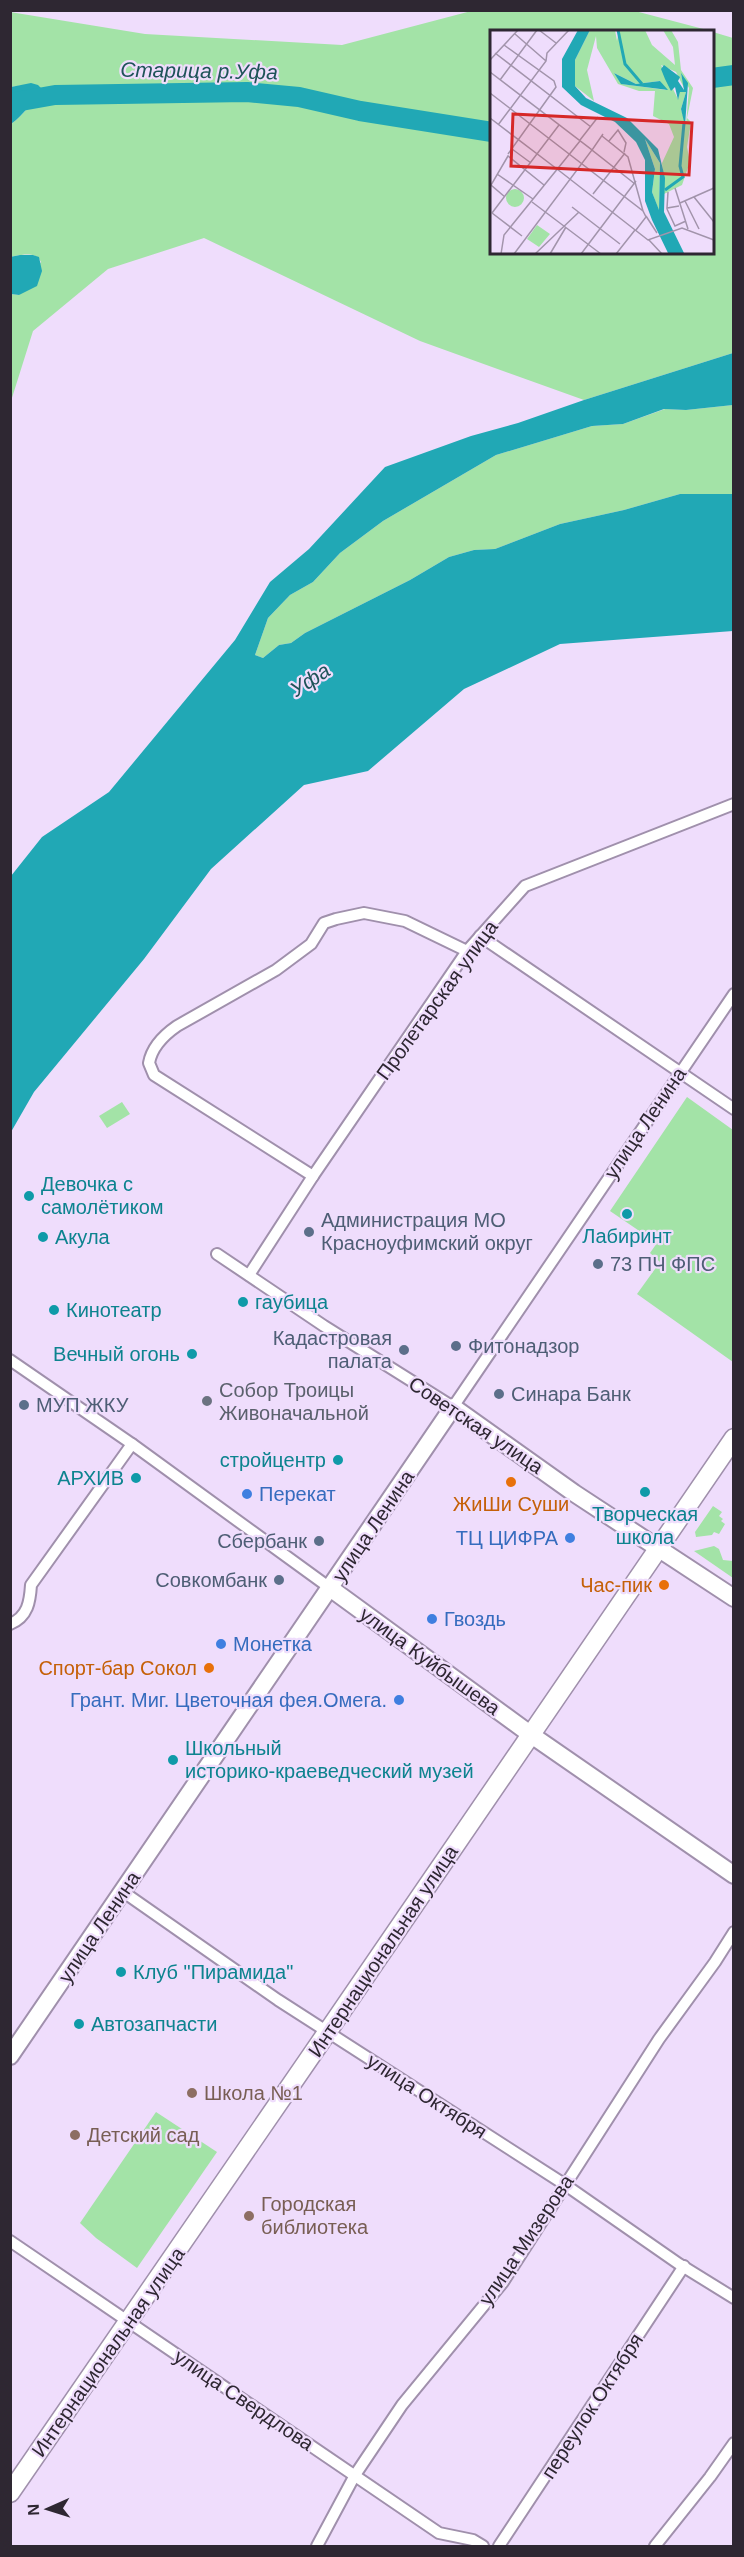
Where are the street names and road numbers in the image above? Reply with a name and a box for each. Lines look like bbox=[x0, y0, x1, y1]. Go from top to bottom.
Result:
street label: Пролетарская улица bbox=[372, 915, 503, 1084]
street label: улица Ленина bbox=[600, 1063, 691, 1183]
street label: Советская улица bbox=[405, 1372, 548, 1479]
street label: улица Ленина bbox=[328, 1466, 419, 1586]
street label: улица Куйбышева bbox=[356, 1603, 505, 1720]
street label: Интернациональная улица bbox=[304, 1840, 463, 2061]
street label: улица Ленина bbox=[54, 1867, 145, 1987]
street label: улица Октября bbox=[363, 2049, 491, 2143]
street label: улица Мизерова bbox=[474, 2170, 578, 2309]
street label: Интернациональная улица bbox=[27, 2242, 189, 2461]
street label: переулок Октября bbox=[537, 2329, 647, 2483]
street label: улица Свердлова bbox=[170, 2345, 319, 2455]

